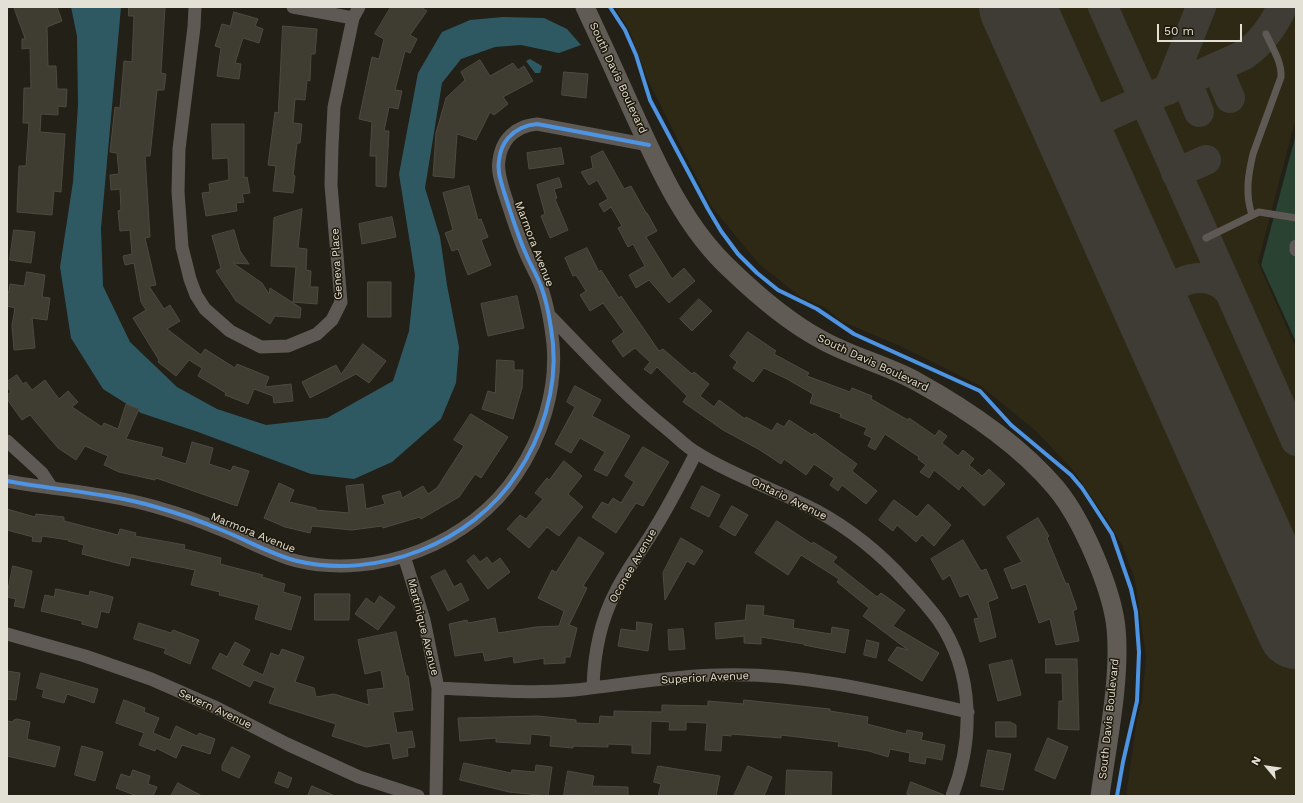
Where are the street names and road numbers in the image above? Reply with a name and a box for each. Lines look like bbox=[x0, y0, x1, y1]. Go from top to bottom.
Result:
street label: South Davis Boulevard bbox=[586, 20, 650, 136]
street label: Marmora Avenue bbox=[512, 199, 556, 289]
street label: Geneva Place bbox=[329, 228, 345, 300]
street label: South Davis Boulevard bbox=[815, 331, 931, 395]
street label: Ontario Avenue bbox=[749, 475, 829, 523]
street label: Marmora Avenue bbox=[209, 510, 297, 556]
street label: Oconee Avenue bbox=[606, 527, 660, 605]
street label: Martinique Avenue bbox=[405, 577, 441, 677]
street label: South Davis Boulevard bbox=[1096, 658, 1122, 780]
street label: Superior Avenue bbox=[661, 669, 749, 687]
street label: Severn Avenue bbox=[176, 686, 254, 732]

